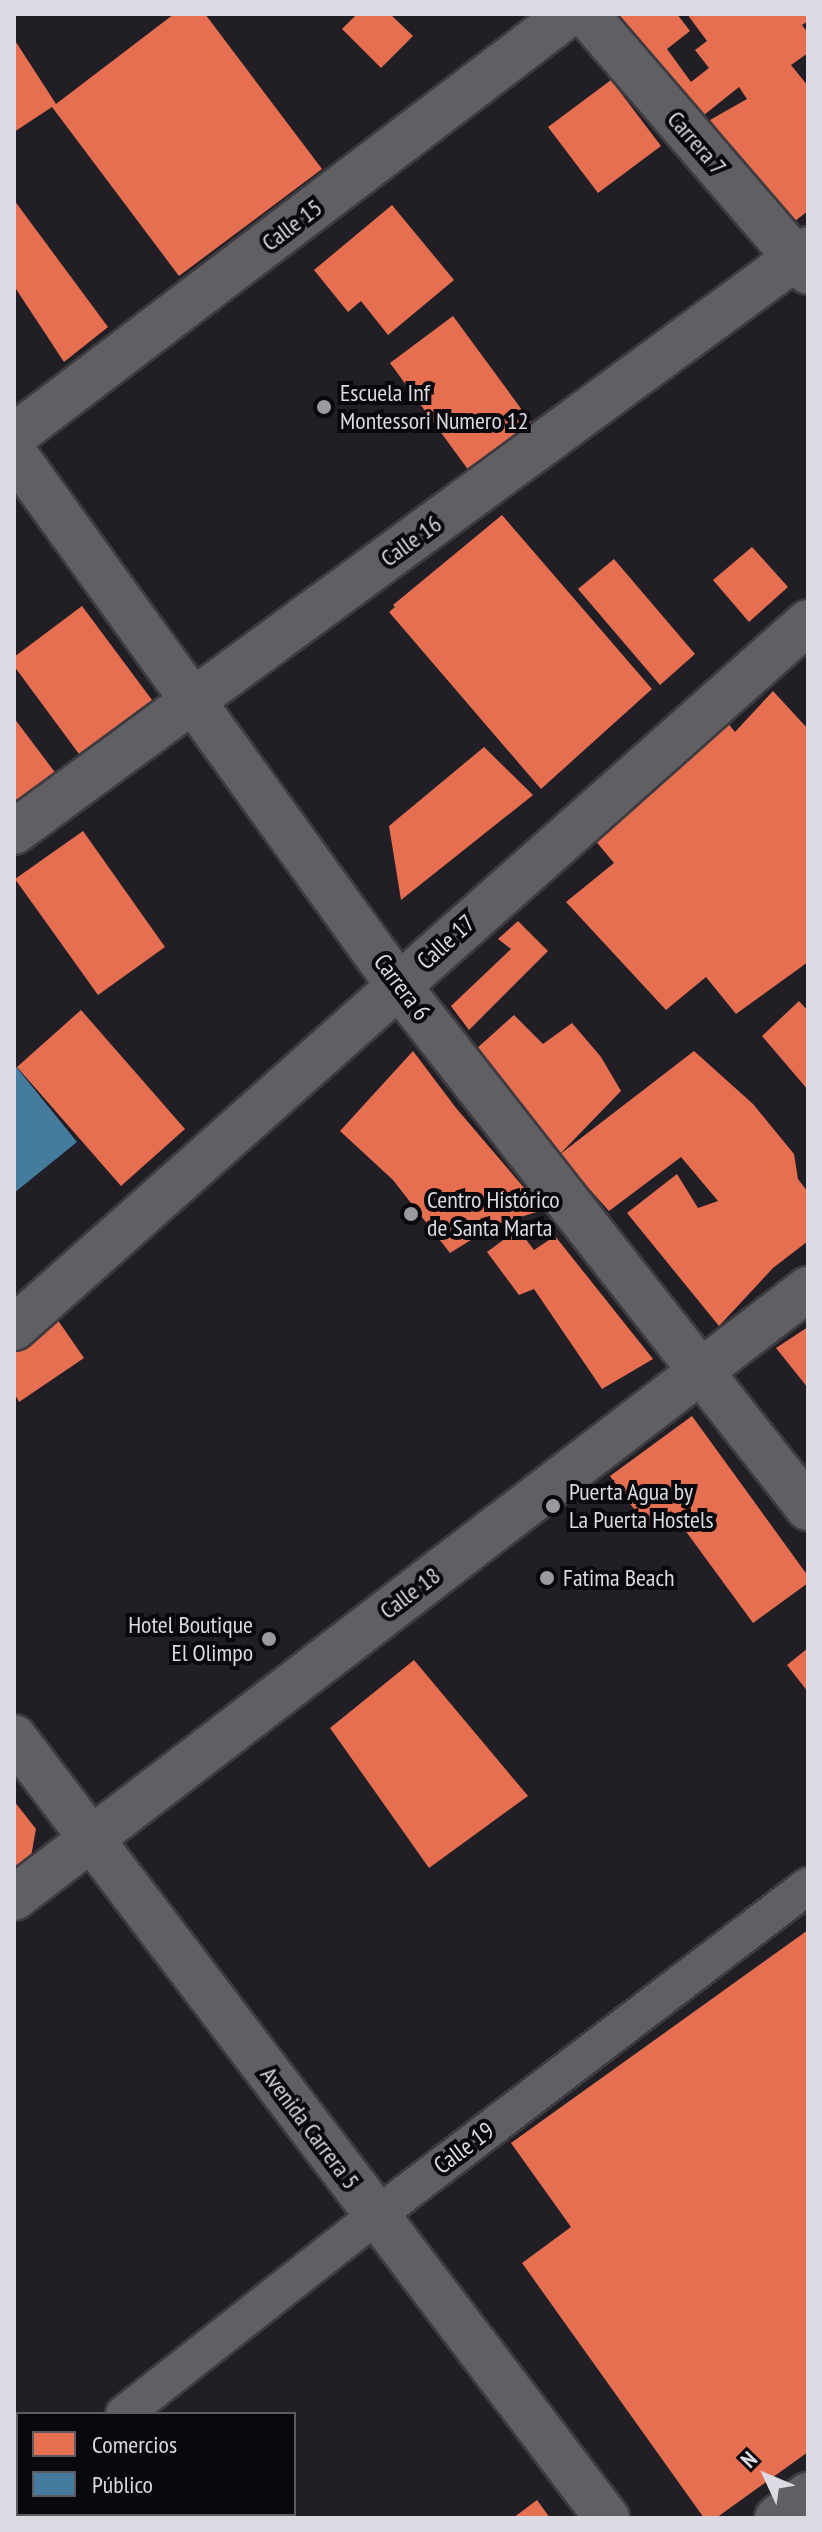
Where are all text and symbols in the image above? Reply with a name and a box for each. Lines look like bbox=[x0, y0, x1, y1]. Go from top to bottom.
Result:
street label: Carrera 7 bbox=[661, 105, 733, 181]
street label: Calle 15 bbox=[256, 193, 328, 257]
place label: Escuela Inf Montessori Numero 12 bbox=[340, 379, 528, 435]
marker: Escuela Inf Montessori Numero 12 bbox=[315, 398, 333, 416]
street label: Calle 16 bbox=[375, 509, 447, 573]
street label: Calle 17 bbox=[411, 909, 481, 975]
street label: Carrera 6 bbox=[368, 948, 436, 1026]
place label: Centro Histórico de Santa Marta bbox=[427, 1186, 560, 1242]
marker: Centro Histórico de Santa Marta bbox=[402, 1205, 420, 1223]
place label: Puerta Agua by La Puerta Hostels bbox=[569, 1478, 714, 1534]
marker: Puerta Agua by La Puerta Hostels bbox=[544, 1497, 562, 1515]
street label: Calle 18 bbox=[374, 1561, 446, 1625]
place label: Fatima Beach bbox=[563, 1564, 675, 1592]
marker: Fatima Beach bbox=[538, 1569, 556, 1587]
place label: Hotel Boutique El Olimpo bbox=[128, 1611, 253, 1667]
marker: Hotel Boutique El Olimpo bbox=[260, 1630, 278, 1648]
street label: Avenida Carrera 5 bbox=[255, 2061, 365, 2195]
street label: Calle 19 bbox=[428, 2116, 500, 2180]
legend bbox=[16, 2412, 296, 2516]
text: Comercios bbox=[92, 2429, 177, 2460]
north arrow bbox=[726, 2436, 806, 2516]
text: N bbox=[735, 2445, 763, 2473]
text: Público bbox=[92, 2469, 153, 2500]

